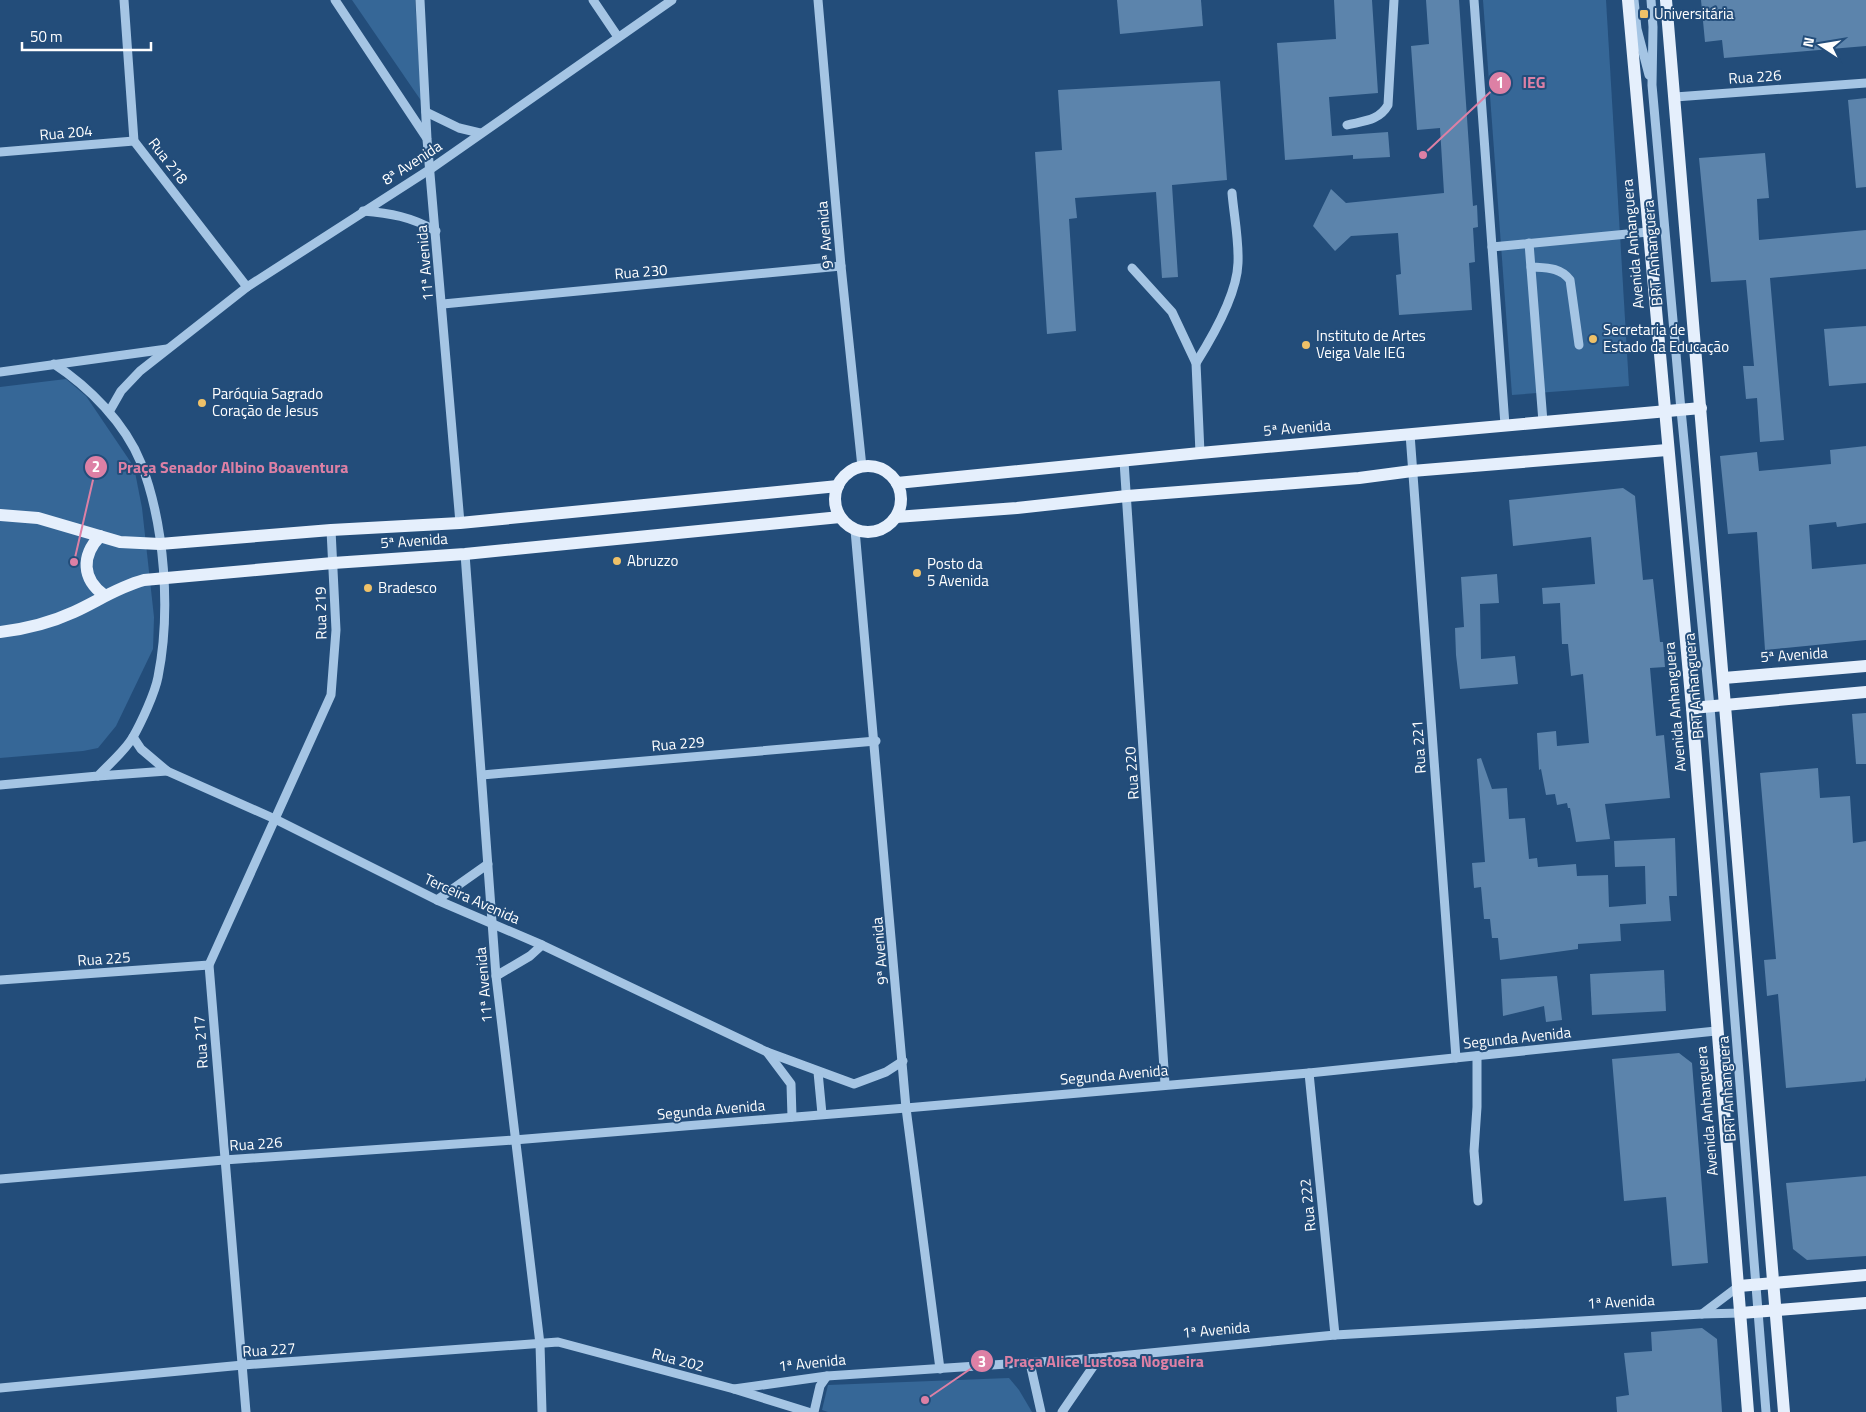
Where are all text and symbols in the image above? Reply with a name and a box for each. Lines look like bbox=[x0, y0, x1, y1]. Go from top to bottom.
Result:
place label: Universitária bbox=[1654, 2, 1734, 25]
marker: Universitária bbox=[1638, 8, 1650, 20]
scale bar bbox=[22, 20, 151, 52]
north arrow bbox=[1796, 20, 1846, 70]
text: 50 m bbox=[30, 25, 63, 48]
text: N bbox=[1797, 35, 1819, 49]
street label: Rua 226 bbox=[1728, 63, 1782, 90]
callout: IEG bbox=[1487, 67, 1556, 98]
text: IEG bbox=[1522, 70, 1546, 94]
text: 1 bbox=[1496, 71, 1504, 94]
street label: Rua 204 bbox=[38, 119, 93, 146]
street label: Rua 218 bbox=[143, 133, 194, 189]
street label: 8ª Avenida bbox=[377, 134, 447, 191]
street label: Avenida Anhanguera bbox=[1615, 178, 1650, 310]
street label: BRT Anhanguera bbox=[1636, 199, 1669, 307]
street label: 9ª Avenida bbox=[810, 200, 839, 270]
street label: 11ª Avenida bbox=[410, 224, 439, 302]
street label: Rua 230 bbox=[613, 258, 668, 285]
place label: Secretaria de Estado da Educação bbox=[1603, 318, 1729, 358]
place label: Instituto de Artes Veiga Vale IEG bbox=[1316, 324, 1426, 364]
marker: Secretaria de Estado da Educação bbox=[1587, 333, 1599, 345]
marker: Instituto de Artes Veiga Vale IEG bbox=[1300, 339, 1312, 351]
place label: Paróquia Sagrado Coração de Jesus bbox=[212, 382, 323, 422]
marker: Paróquia Sagrado Coração de Jesus bbox=[196, 397, 208, 409]
street label: 5ª Avenida bbox=[1262, 413, 1332, 442]
callout: Praça Senador Albino Boaventura bbox=[83, 452, 359, 483]
text: 2 bbox=[92, 455, 100, 478]
text: Praça Senador Albino Boaventura bbox=[118, 455, 348, 479]
street label: 5ª Avenida bbox=[379, 527, 449, 554]
place label: Abruzzo bbox=[627, 549, 679, 572]
place label: Posto da 5 Avenida bbox=[927, 552, 989, 592]
marker: Abruzzo bbox=[611, 555, 623, 567]
marker: Posto da 5 Avenida bbox=[911, 567, 923, 579]
place label: Bradesco bbox=[378, 576, 437, 599]
marker: Bradesco bbox=[362, 582, 374, 594]
street label: Rua 219 bbox=[309, 586, 332, 640]
street label: BRT Anhanguera bbox=[1677, 632, 1710, 740]
street label: Avenida Anhanguera bbox=[1657, 641, 1692, 773]
street label: 5ª Avenida bbox=[1759, 641, 1829, 668]
street label: Rua 221 bbox=[1405, 720, 1432, 774]
street label: Rua 229 bbox=[650, 730, 705, 757]
street label: Rua 220 bbox=[1118, 746, 1145, 800]
street label: Terceira Avenida bbox=[421, 867, 524, 930]
street label: 9ª Avenida bbox=[865, 916, 894, 986]
street label: Rua 225 bbox=[77, 945, 131, 972]
street label: 11ª Avenida bbox=[469, 946, 498, 1024]
street label: Rua 217 bbox=[187, 1015, 214, 1069]
street label: Segunda Avenida bbox=[1462, 1020, 1572, 1055]
street label: BRT Anhanguera bbox=[1711, 1035, 1742, 1143]
street label: Avenida Anhanguera bbox=[1689, 1045, 1724, 1177]
street label: Segunda Avenida bbox=[1059, 1058, 1169, 1091]
street label: Segunda Avenida bbox=[656, 1093, 766, 1126]
street label: Rua 226 bbox=[229, 1130, 283, 1157]
street label: Rua 222 bbox=[1293, 1177, 1322, 1233]
street label: 1ª Avenida bbox=[1587, 1288, 1656, 1315]
street label: 1ª Avenida bbox=[1181, 1315, 1251, 1344]
street label: Rua 227 bbox=[242, 1336, 296, 1363]
street label: Rua 202 bbox=[649, 1342, 707, 1378]
callout: Praça Alice Lustosa Nogueira bbox=[969, 1346, 1214, 1377]
street label: 1ª Avenida bbox=[777, 1347, 847, 1377]
text: Praça Alice Lustosa Nogueira bbox=[1004, 1349, 1204, 1373]
text: 3 bbox=[978, 1350, 986, 1373]

